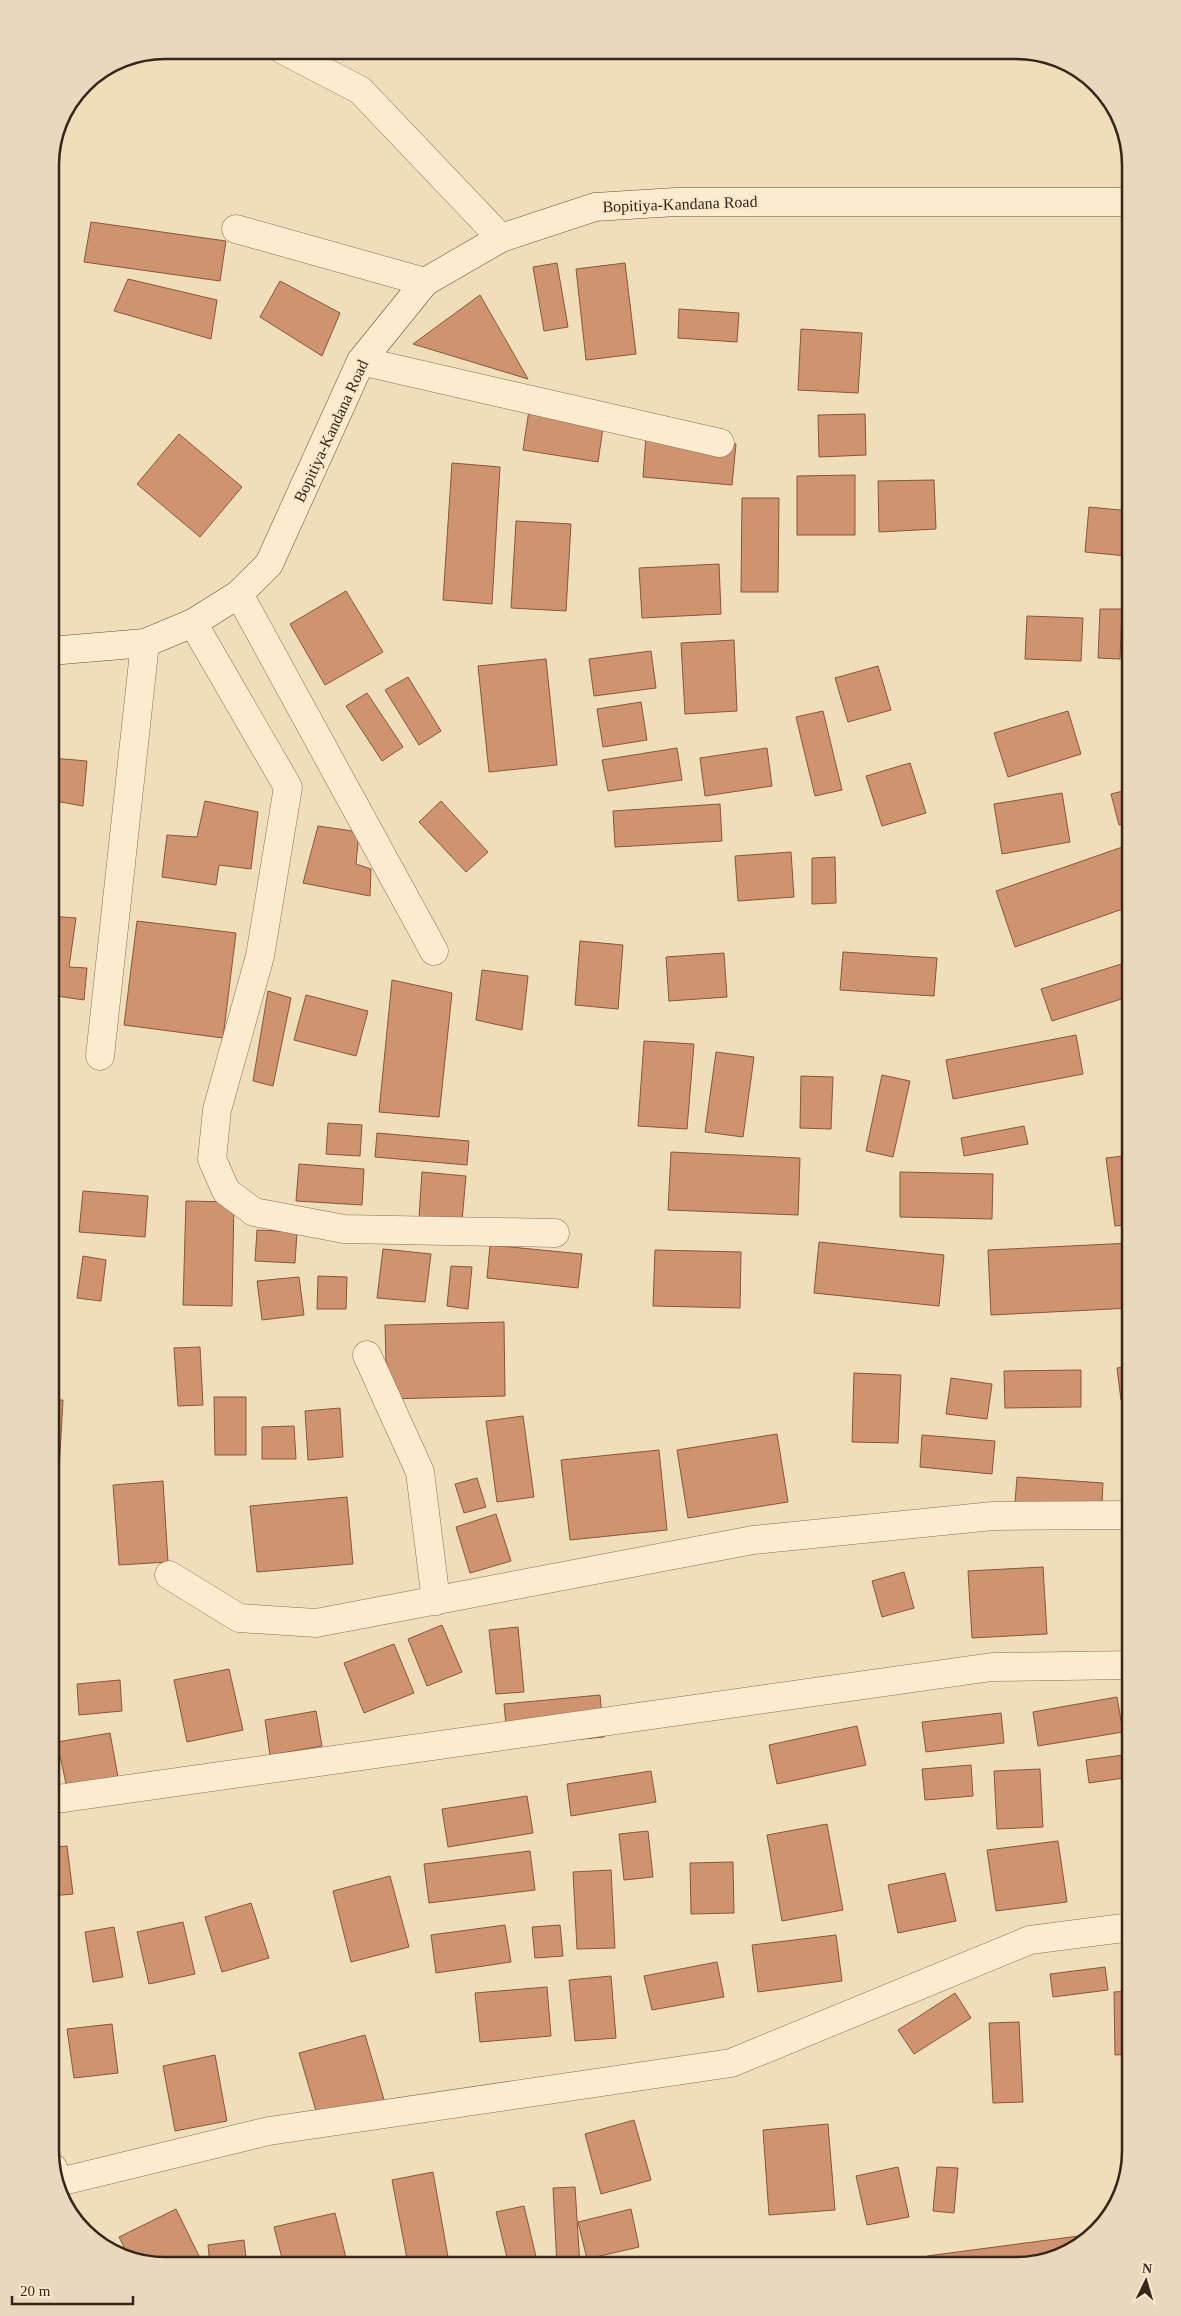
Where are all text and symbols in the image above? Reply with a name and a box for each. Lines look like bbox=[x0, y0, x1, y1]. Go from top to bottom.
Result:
street label: Bopitiya-Kandana Road bbox=[602, 193, 758, 216]
street label: Bopitiya-Kandana Road bbox=[291, 357, 372, 505]
north arrow bbox=[1121, 2256, 1171, 2306]
text: N bbox=[1141, 2261, 1153, 2276]
scale bar bbox=[12, 2274, 134, 2306]
text: 20 m bbox=[20, 2283, 51, 2299]

